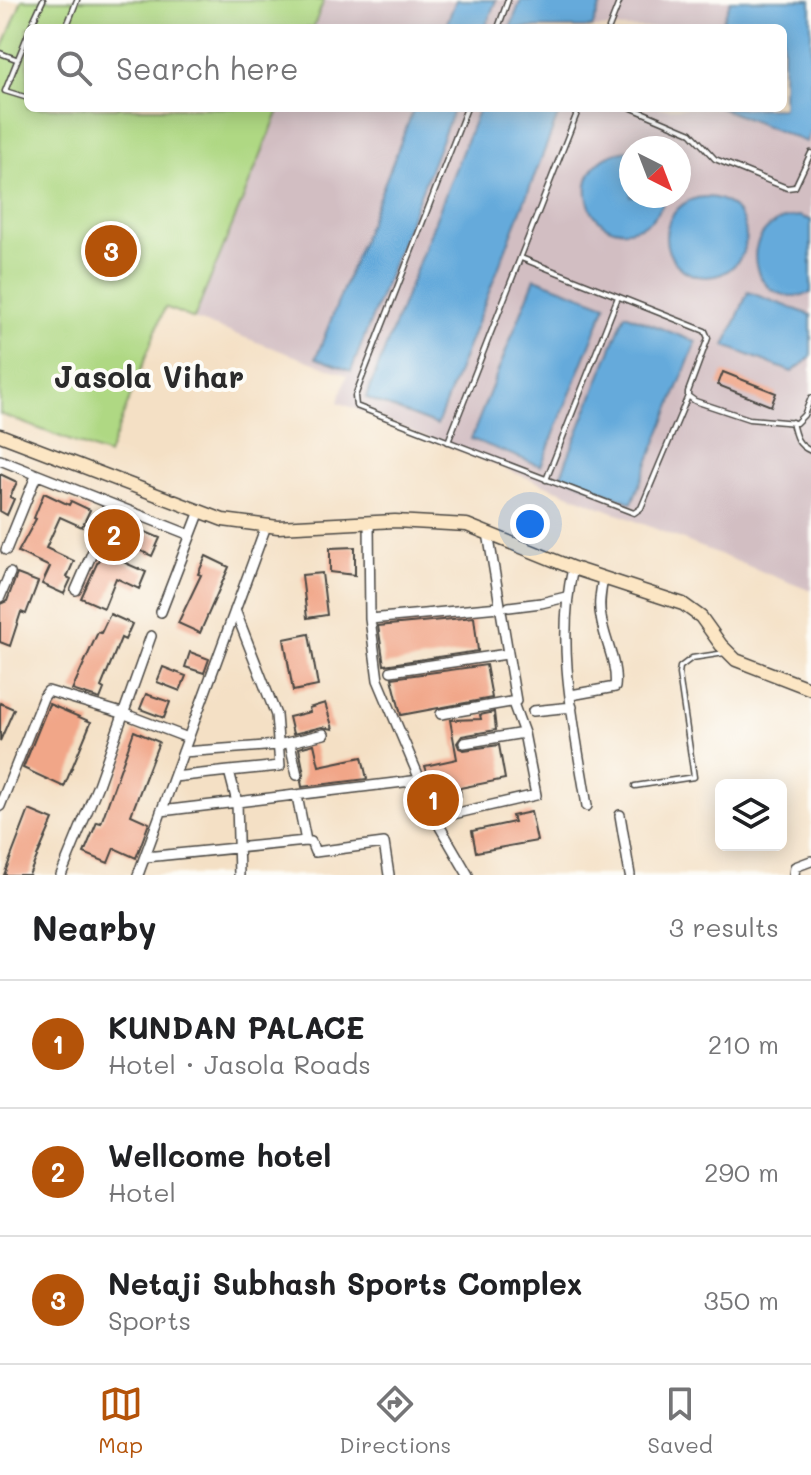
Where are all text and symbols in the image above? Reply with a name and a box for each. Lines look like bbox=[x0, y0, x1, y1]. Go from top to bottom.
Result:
search box bbox=[24, 24, 787, 112]
icon: search bbox=[52, 46, 96, 90]
text: Search here bbox=[116, 48, 299, 88]
north arrow bbox=[619, 136, 691, 208]
pin: 3 bbox=[85, 221, 137, 281]
district label: Jasola Vihar bbox=[54, 356, 244, 396]
your location bbox=[510, 504, 550, 544]
pin: 2 bbox=[88, 505, 140, 565]
pin: 1 bbox=[407, 770, 459, 830]
map controls bbox=[715, 779, 787, 851]
button: layers bbox=[715, 779, 787, 851]
text: Nearby bbox=[32, 905, 157, 950]
text: 3 results bbox=[669, 910, 779, 944]
text: KUNDAN PALACE bbox=[108, 1007, 365, 1047]
text: 1 bbox=[52, 1027, 64, 1061]
text: 210 m bbox=[708, 1027, 779, 1061]
text: Hotel · Jasola Roads bbox=[108, 1047, 371, 1081]
text: Wellcome hotel bbox=[108, 1135, 331, 1175]
text: 2 bbox=[51, 1155, 65, 1189]
text: 290 m bbox=[704, 1155, 779, 1189]
text: Hotel bbox=[108, 1175, 176, 1209]
text: Netaji Subhash Sports Complex bbox=[108, 1263, 583, 1303]
text: 3 bbox=[50, 1283, 66, 1317]
text: 350 m bbox=[704, 1283, 779, 1317]
text: Sports bbox=[108, 1303, 191, 1337]
tab: Map bbox=[98, 1382, 143, 1459]
tab: Directions bbox=[339, 1382, 451, 1459]
tab: Saved bbox=[648, 1382, 713, 1459]

